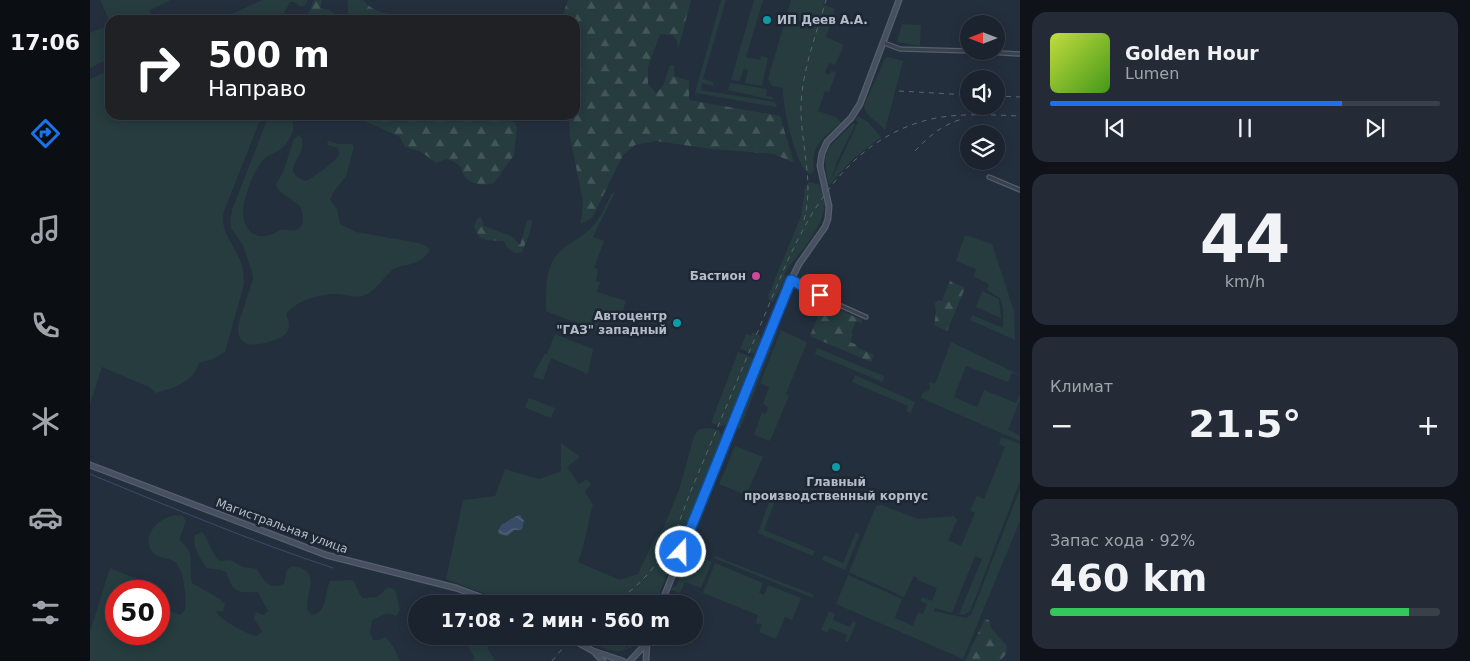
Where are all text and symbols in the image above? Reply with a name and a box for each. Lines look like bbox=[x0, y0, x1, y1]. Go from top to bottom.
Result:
place label: ИП Деев А.А. bbox=[777, 13, 868, 27]
marker: ИП Деев А.А. bbox=[761, 14, 773, 26]
north arrow bbox=[960, 15, 1005, 60]
map controls bbox=[960, 15, 1005, 170]
text: 17:06 bbox=[10, 30, 80, 55]
icon: right bbox=[125, 35, 190, 100]
text: 500 m bbox=[208, 35, 330, 75]
text: Golden Hour bbox=[1125, 42, 1259, 64]
text: Lumen bbox=[1125, 64, 1179, 83]
button: sound bbox=[960, 70, 1005, 115]
text: Направо bbox=[208, 76, 306, 101]
icon: previous bbox=[1101, 114, 1129, 142]
icon: pause bbox=[1231, 114, 1259, 142]
icon: next bbox=[1361, 114, 1389, 142]
icon: directions bbox=[28, 116, 63, 151]
button: layers bbox=[960, 125, 1005, 170]
text: 44 bbox=[1200, 202, 1290, 277]
icon: music bbox=[28, 212, 63, 247]
place label: Бастион bbox=[690, 269, 746, 283]
marker: Бастион bbox=[750, 270, 762, 282]
text: km/h bbox=[1225, 272, 1265, 291]
pin bbox=[799, 274, 841, 316]
icon: arrive bbox=[806, 281, 834, 309]
icon: phone bbox=[28, 308, 63, 343]
place label: Автоцентр "ГАЗ" западный bbox=[556, 309, 667, 337]
marker: Автоцентр "ГАЗ" западный bbox=[671, 317, 683, 329]
text: Климат bbox=[1050, 377, 1113, 396]
text: 21.5° bbox=[1189, 402, 1301, 446]
icon: climate bbox=[28, 404, 63, 439]
text: − bbox=[1050, 409, 1073, 442]
text: + bbox=[1417, 409, 1440, 442]
marker: Главный производственный корпус bbox=[830, 461, 842, 473]
place label: Главный производственный корпус bbox=[744, 475, 928, 503]
street label: Магистральная улица bbox=[214, 496, 350, 556]
icon: car bbox=[28, 500, 63, 535]
position arrow bbox=[654, 525, 706, 577]
text: Запас хода · 92% bbox=[1050, 531, 1195, 550]
text: 460 km bbox=[1050, 556, 1207, 600]
speed limit sign: 50 bbox=[105, 580, 170, 645]
icon: filters bbox=[28, 595, 63, 630]
text: 17:08 · 2 мин · 560 m bbox=[441, 609, 670, 631]

